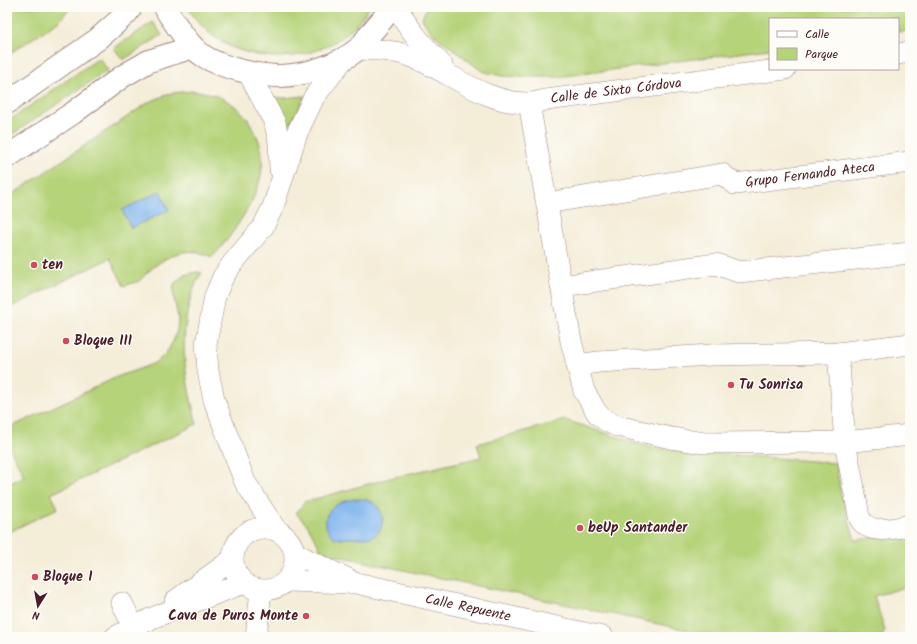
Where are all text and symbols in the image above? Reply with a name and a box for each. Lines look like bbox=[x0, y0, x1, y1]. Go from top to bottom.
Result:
legend bbox=[769, 18, 899, 70]
text: Calle bbox=[805, 25, 830, 44]
text: Parque bbox=[805, 45, 839, 64]
street label: Calle de Sixto Córdova bbox=[549, 72, 683, 110]
street label: Grupo Fernando Ateca bbox=[744, 156, 876, 194]
place label: ten bbox=[42, 254, 63, 276]
marker: ten bbox=[29, 260, 39, 270]
place label: Bloque III bbox=[74, 330, 132, 352]
marker: Bloque III bbox=[61, 336, 71, 346]
place label: Tu Sonrisa bbox=[739, 374, 803, 396]
marker: Tu Sonrisa bbox=[726, 380, 736, 390]
place label: beUp Santander bbox=[588, 517, 688, 539]
marker: beUp Santander bbox=[575, 523, 585, 533]
place label: Bloque I bbox=[43, 566, 92, 588]
marker: Bloque I bbox=[30, 572, 40, 582]
north arrow bbox=[18, 586, 58, 626]
street label: Calle Repuente bbox=[423, 588, 514, 628]
text: N bbox=[31, 605, 41, 624]
place label: Cava de Puros Monte bbox=[168, 605, 298, 627]
marker: Cava de Puros Monte bbox=[301, 611, 311, 621]

